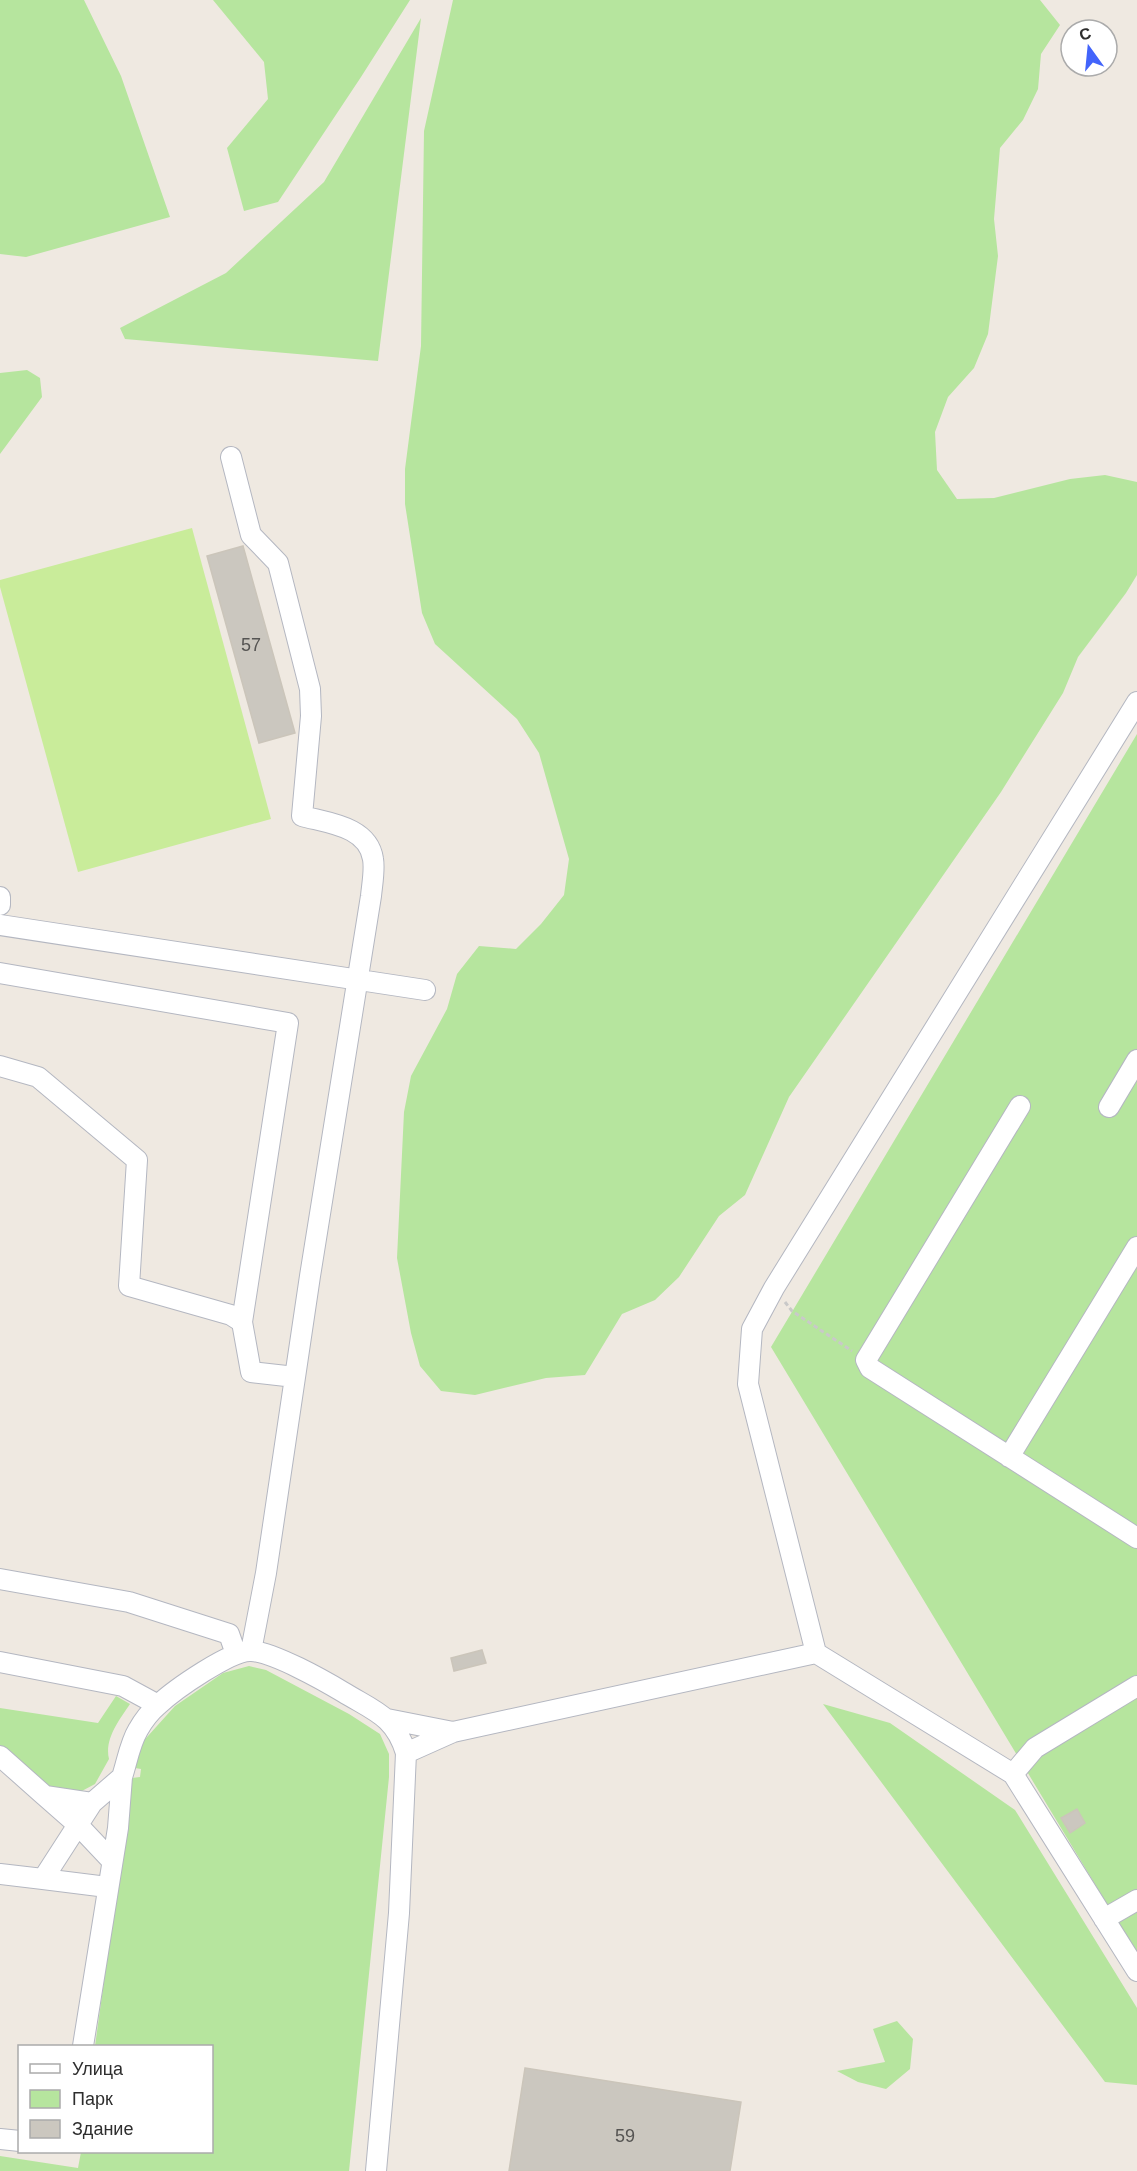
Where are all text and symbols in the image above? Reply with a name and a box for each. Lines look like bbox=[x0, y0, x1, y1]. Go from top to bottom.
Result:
north arrow bbox=[1059, 18, 1119, 78]
text: С bbox=[1077, 24, 1093, 44]
house number: 57 bbox=[241, 635, 261, 655]
legend bbox=[18, 2045, 213, 2153]
text: Улица bbox=[72, 2059, 124, 2079]
text: Парк bbox=[72, 2089, 113, 2109]
text: Здание bbox=[72, 2119, 133, 2139]
house number: 59 bbox=[615, 2126, 635, 2146]

